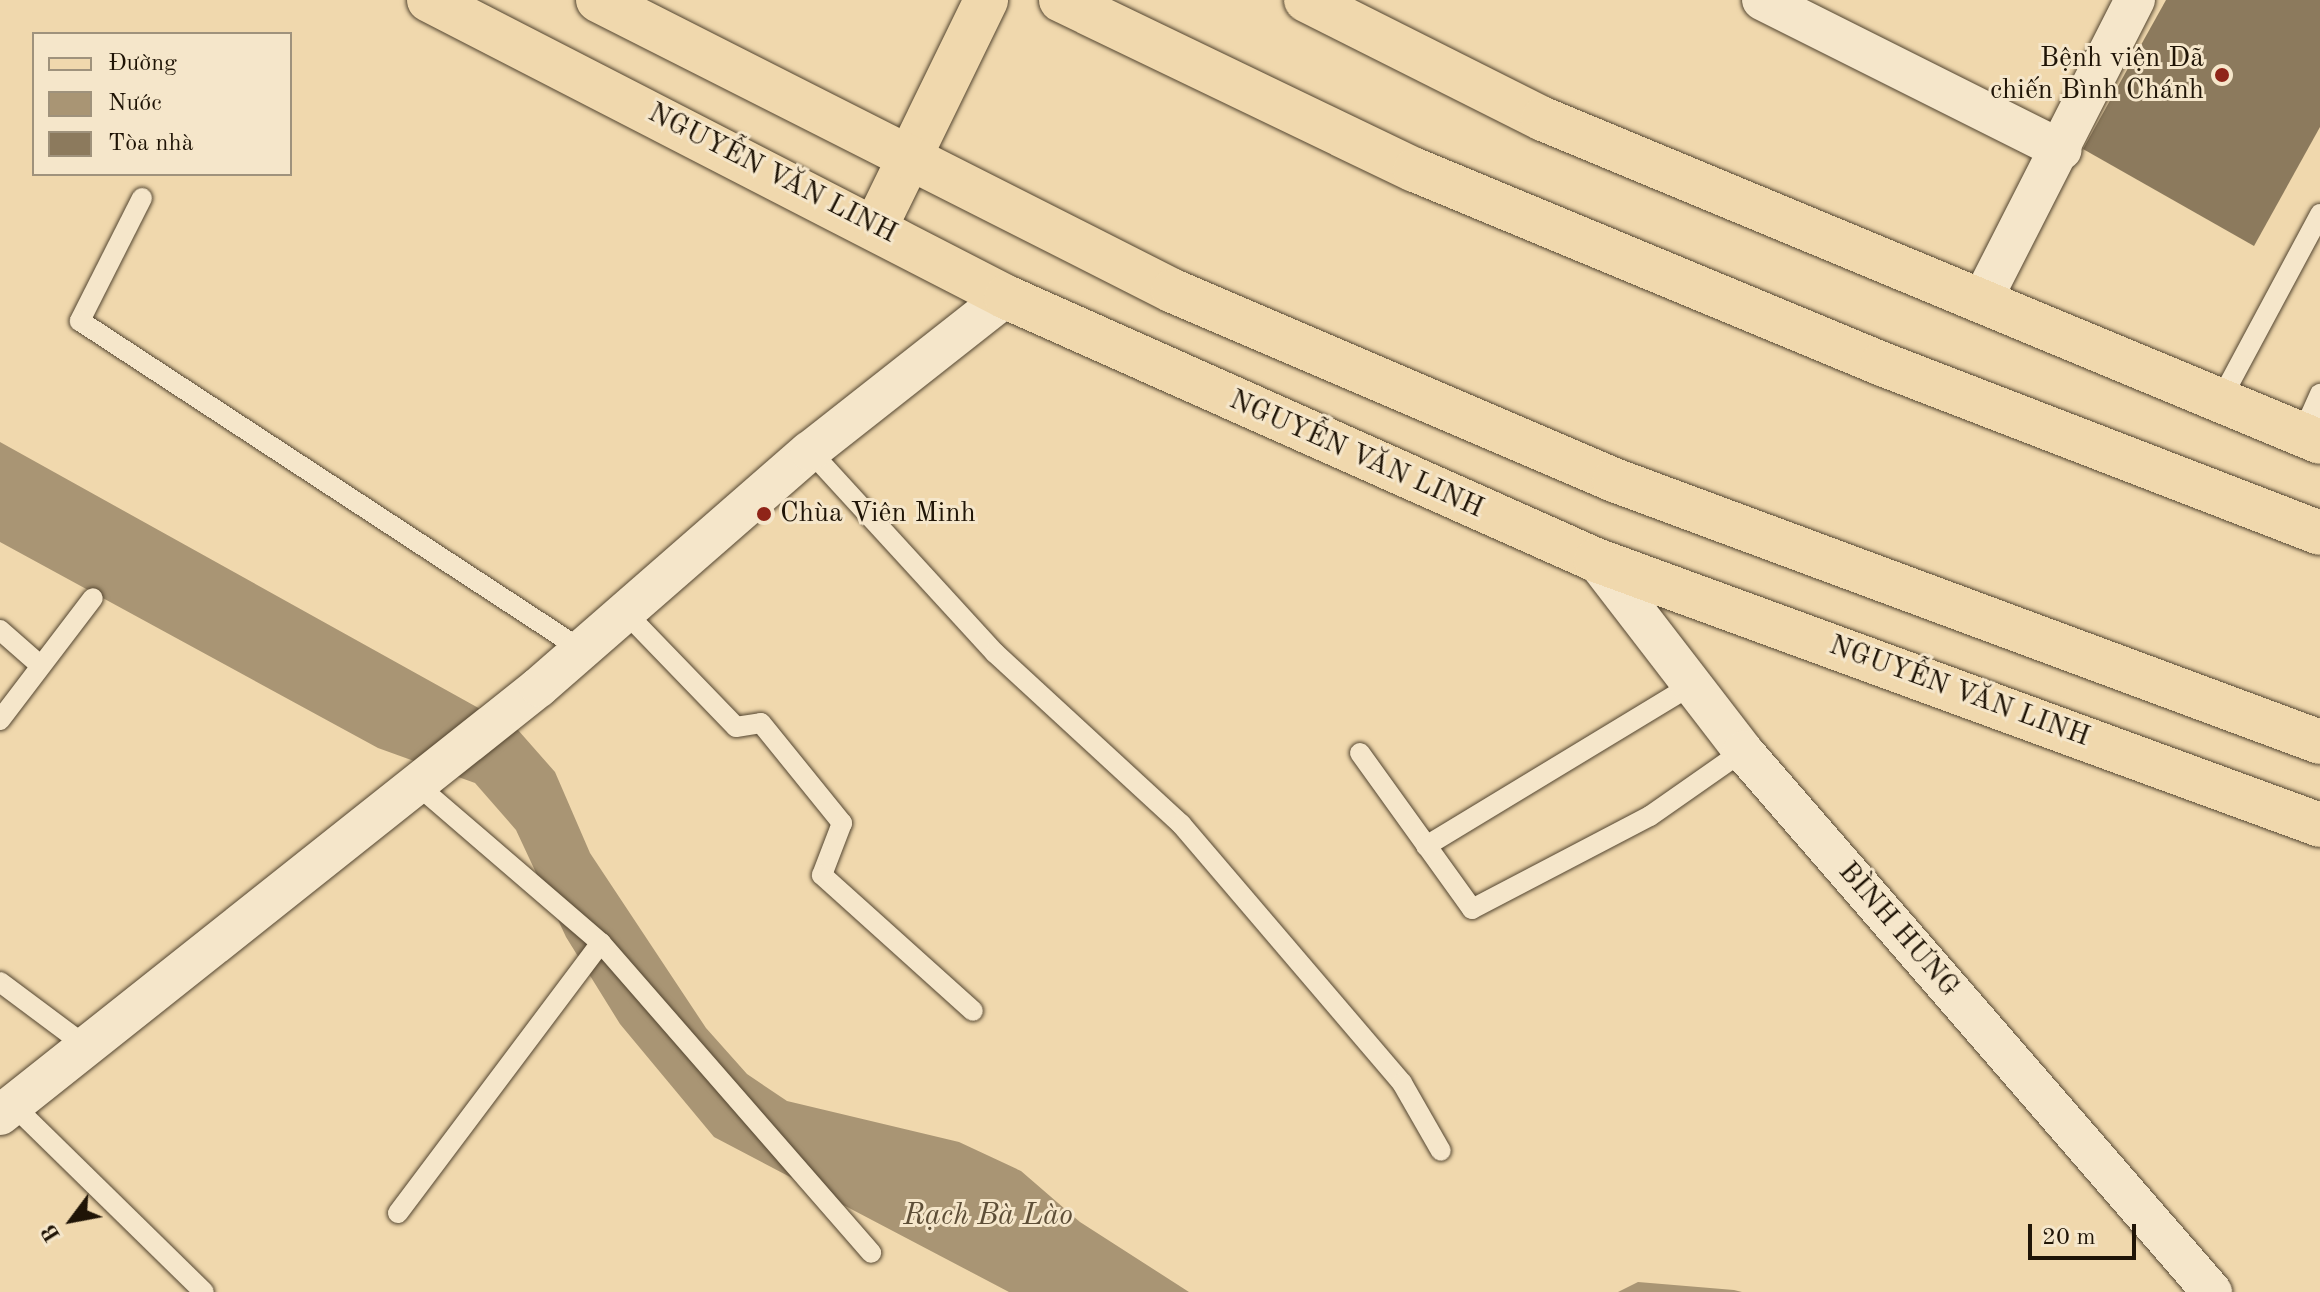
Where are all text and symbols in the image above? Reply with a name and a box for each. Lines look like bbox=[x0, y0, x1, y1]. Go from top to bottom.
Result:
legend bbox=[32, 32, 292, 176]
place label: Bệnh viện Dã chiến Bình Chánh bbox=[1990, 42, 2204, 108]
text: Đường bbox=[108, 52, 177, 76]
marker: Bệnh viện Dã chiến Bình Chánh bbox=[2211, 64, 2233, 86]
text: Nước bbox=[108, 92, 162, 116]
street label: NGUYỄN VĂN LINH bbox=[642, 97, 902, 251]
text: Tòa nhà bbox=[108, 132, 194, 156]
street label: NGUYỄN VĂN LINH bbox=[1224, 384, 1488, 526]
place label: Chùa Viên Minh bbox=[780, 497, 976, 531]
marker: Chùa Viên Minh bbox=[755, 505, 773, 523]
street label: NGUYỄN VĂN LINH bbox=[1824, 629, 2094, 755]
street label: BÌNH HƯNG bbox=[1830, 856, 1966, 1004]
north arrow bbox=[32, 1180, 112, 1260]
water label: Rạch Bà Lào bbox=[903, 1198, 1073, 1234]
scale bar bbox=[2032, 1208, 2140, 1258]
text: B bbox=[38, 1220, 65, 1245]
text: 20 m bbox=[2042, 1226, 2096, 1250]

